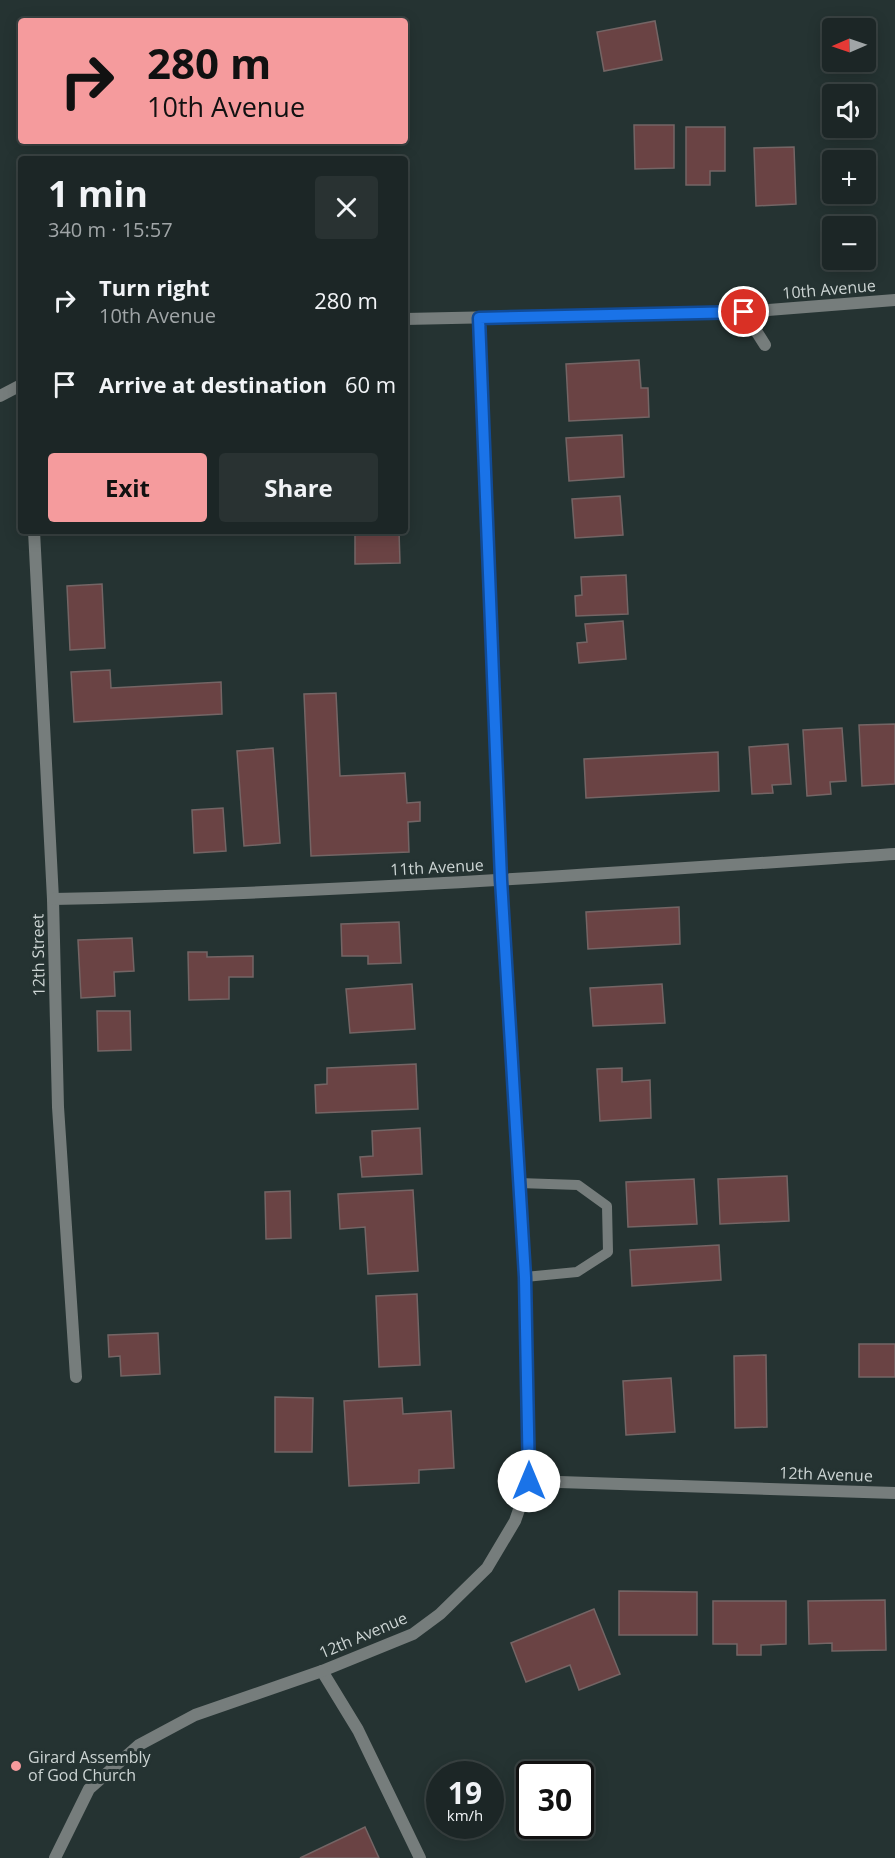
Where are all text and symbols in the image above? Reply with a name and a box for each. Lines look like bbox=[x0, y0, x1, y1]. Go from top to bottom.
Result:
north arrow bbox=[822, 18, 876, 72]
map controls bbox=[822, 18, 876, 270]
text: 280 m bbox=[147, 34, 271, 91]
icon: right bbox=[48, 42, 126, 120]
button: sound bbox=[822, 84, 876, 138]
text: 10th Avenue bbox=[147, 88, 305, 125]
button: + bbox=[822, 150, 876, 204]
text: 1 min bbox=[48, 169, 148, 218]
button: close bbox=[315, 176, 378, 239]
text: 340 m · 15:57 bbox=[48, 216, 173, 243]
button: − bbox=[822, 216, 876, 270]
text: Turn right bbox=[99, 272, 210, 302]
street label: 10th Avenue bbox=[781, 274, 877, 304]
icon: right bbox=[48, 284, 81, 317]
text: 280 m bbox=[314, 285, 378, 315]
pin bbox=[718, 286, 769, 337]
icon: arrive bbox=[727, 295, 760, 328]
text: 10th Avenue bbox=[99, 302, 216, 329]
icon: arrive bbox=[48, 368, 81, 401]
text: Arrive at destination bbox=[99, 369, 327, 399]
text: 60 m bbox=[345, 369, 396, 399]
button: Exit bbox=[48, 453, 207, 522]
button: Share bbox=[219, 453, 378, 522]
street label: 11th Avenue bbox=[390, 854, 484, 880]
street label: 12th Street bbox=[26, 913, 50, 997]
position arrow bbox=[497, 1449, 561, 1513]
street label: 12th Avenue bbox=[779, 1461, 873, 1487]
street label: 12th Avenue bbox=[316, 1607, 410, 1663]
place label: Girard Assembly of God Church bbox=[28, 1746, 152, 1786]
marker: Girard Assembly of God Church bbox=[9, 1759, 23, 1773]
speed limit sign: 30 bbox=[516, 1761, 594, 1839]
text: 19 bbox=[448, 1772, 482, 1813]
text: km/h bbox=[447, 1805, 483, 1825]

